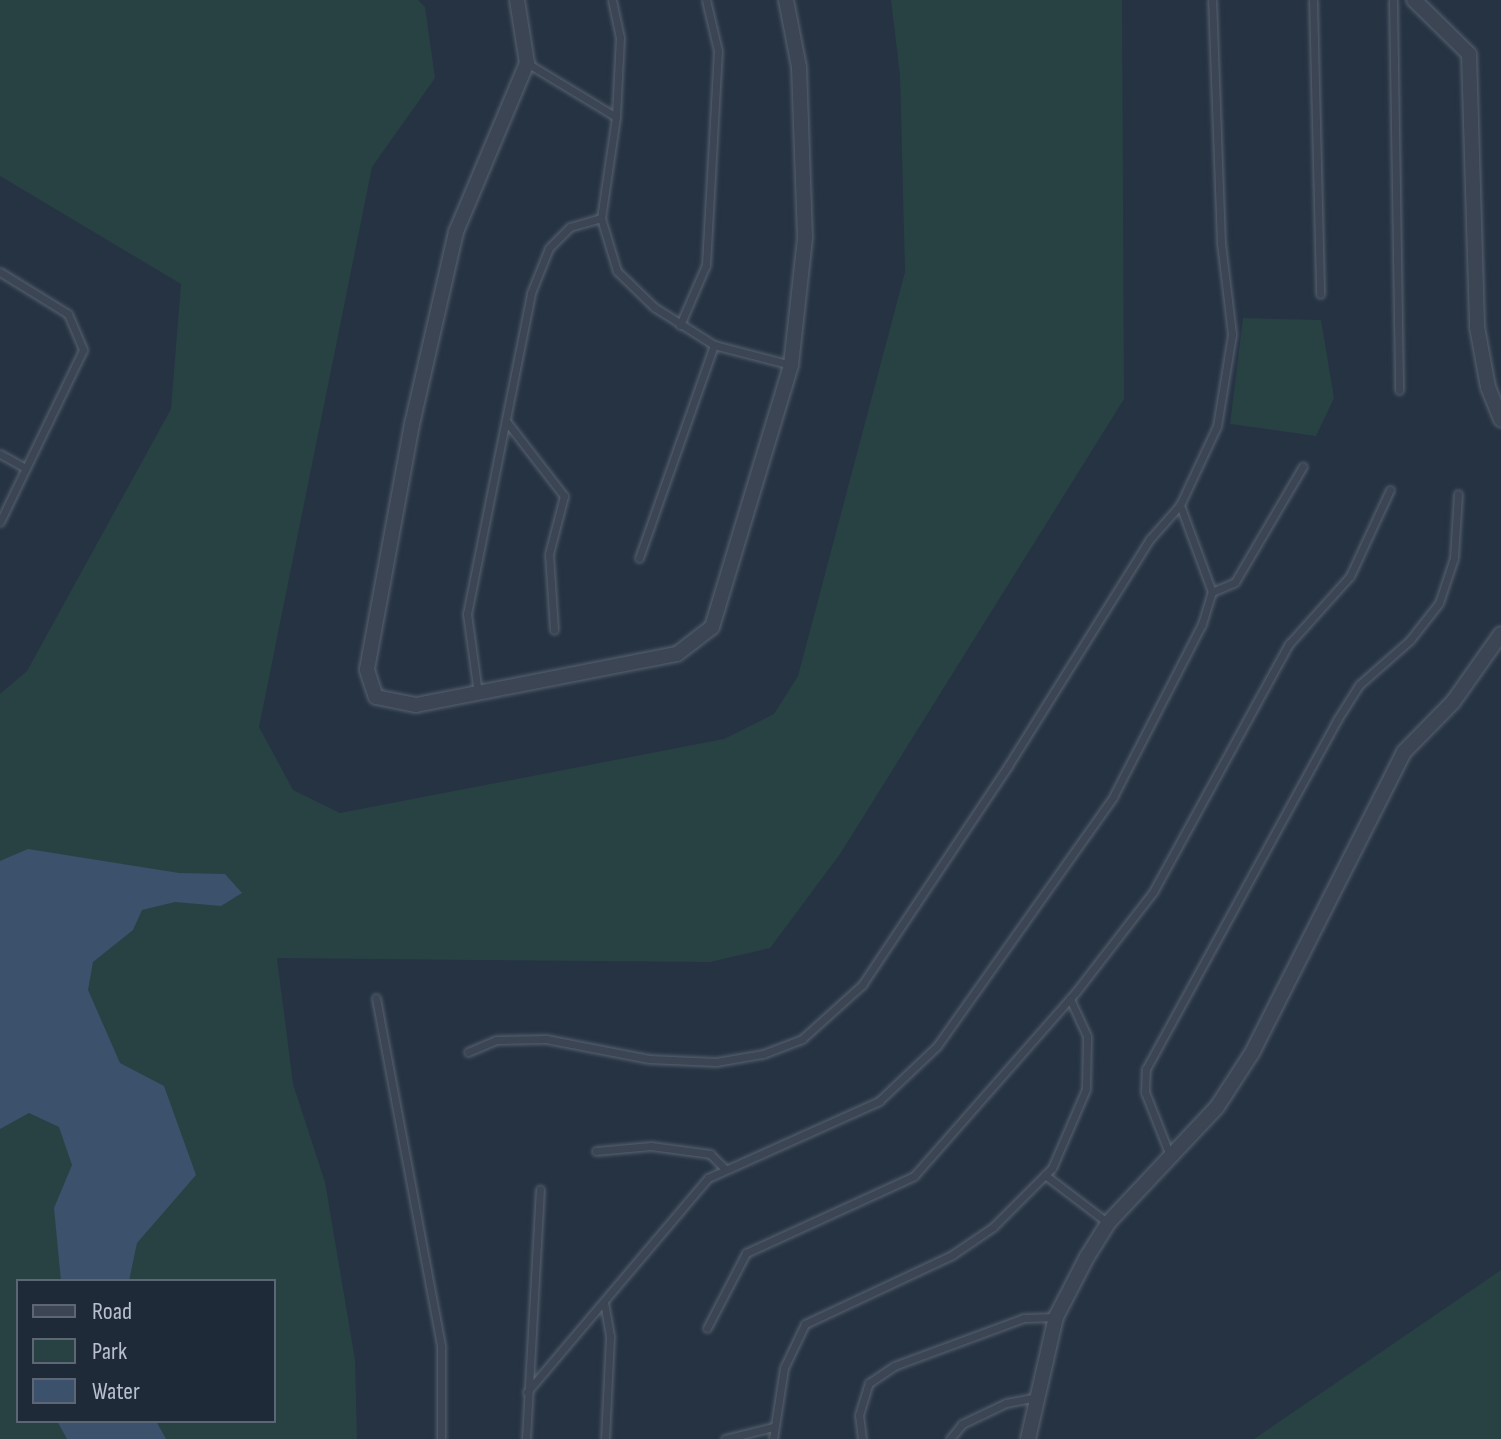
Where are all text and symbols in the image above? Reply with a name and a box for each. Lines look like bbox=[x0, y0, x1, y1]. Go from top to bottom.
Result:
legend bbox=[16, 1279, 276, 1423]
text: Road bbox=[92, 1297, 132, 1326]
text: Park bbox=[92, 1337, 127, 1366]
text: Water bbox=[92, 1377, 140, 1406]

